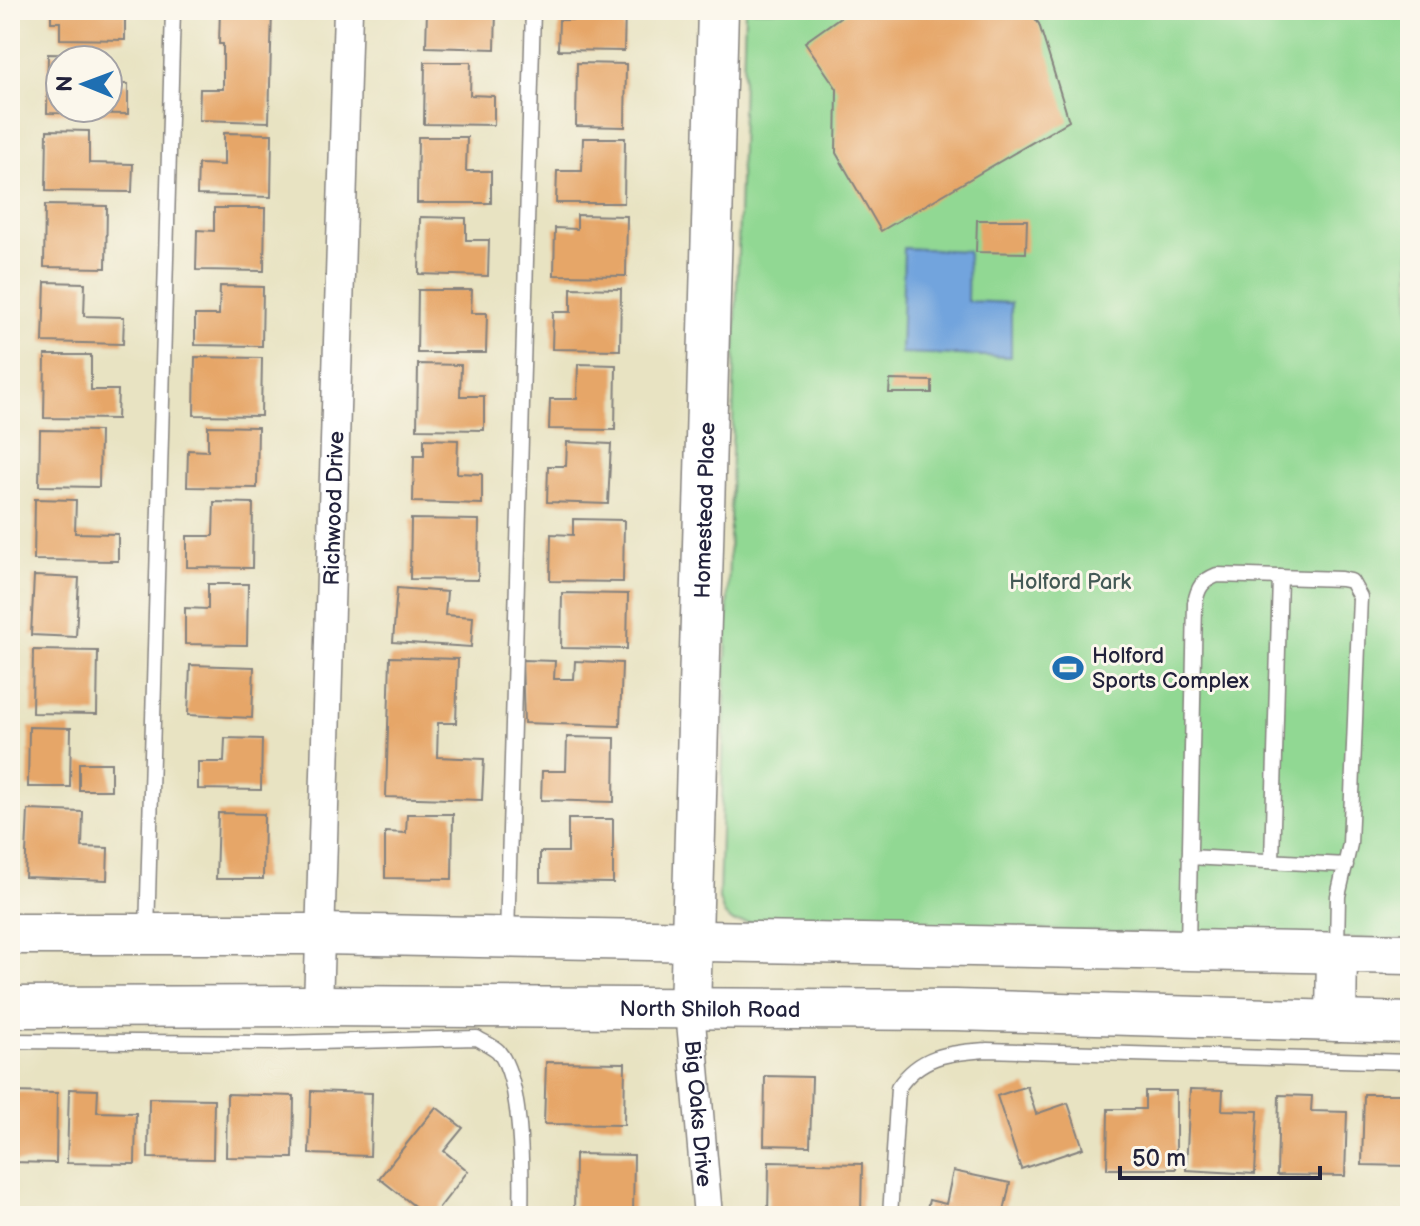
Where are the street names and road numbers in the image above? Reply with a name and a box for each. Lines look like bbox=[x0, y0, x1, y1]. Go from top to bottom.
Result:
street label: Homestead Place bbox=[690, 422, 721, 599]
street label: Richwood Drive bbox=[319, 431, 350, 586]
street label: North Shiloh Road bbox=[619, 996, 801, 1024]
street label: Big Oaks Drive bbox=[678, 1039, 717, 1188]

